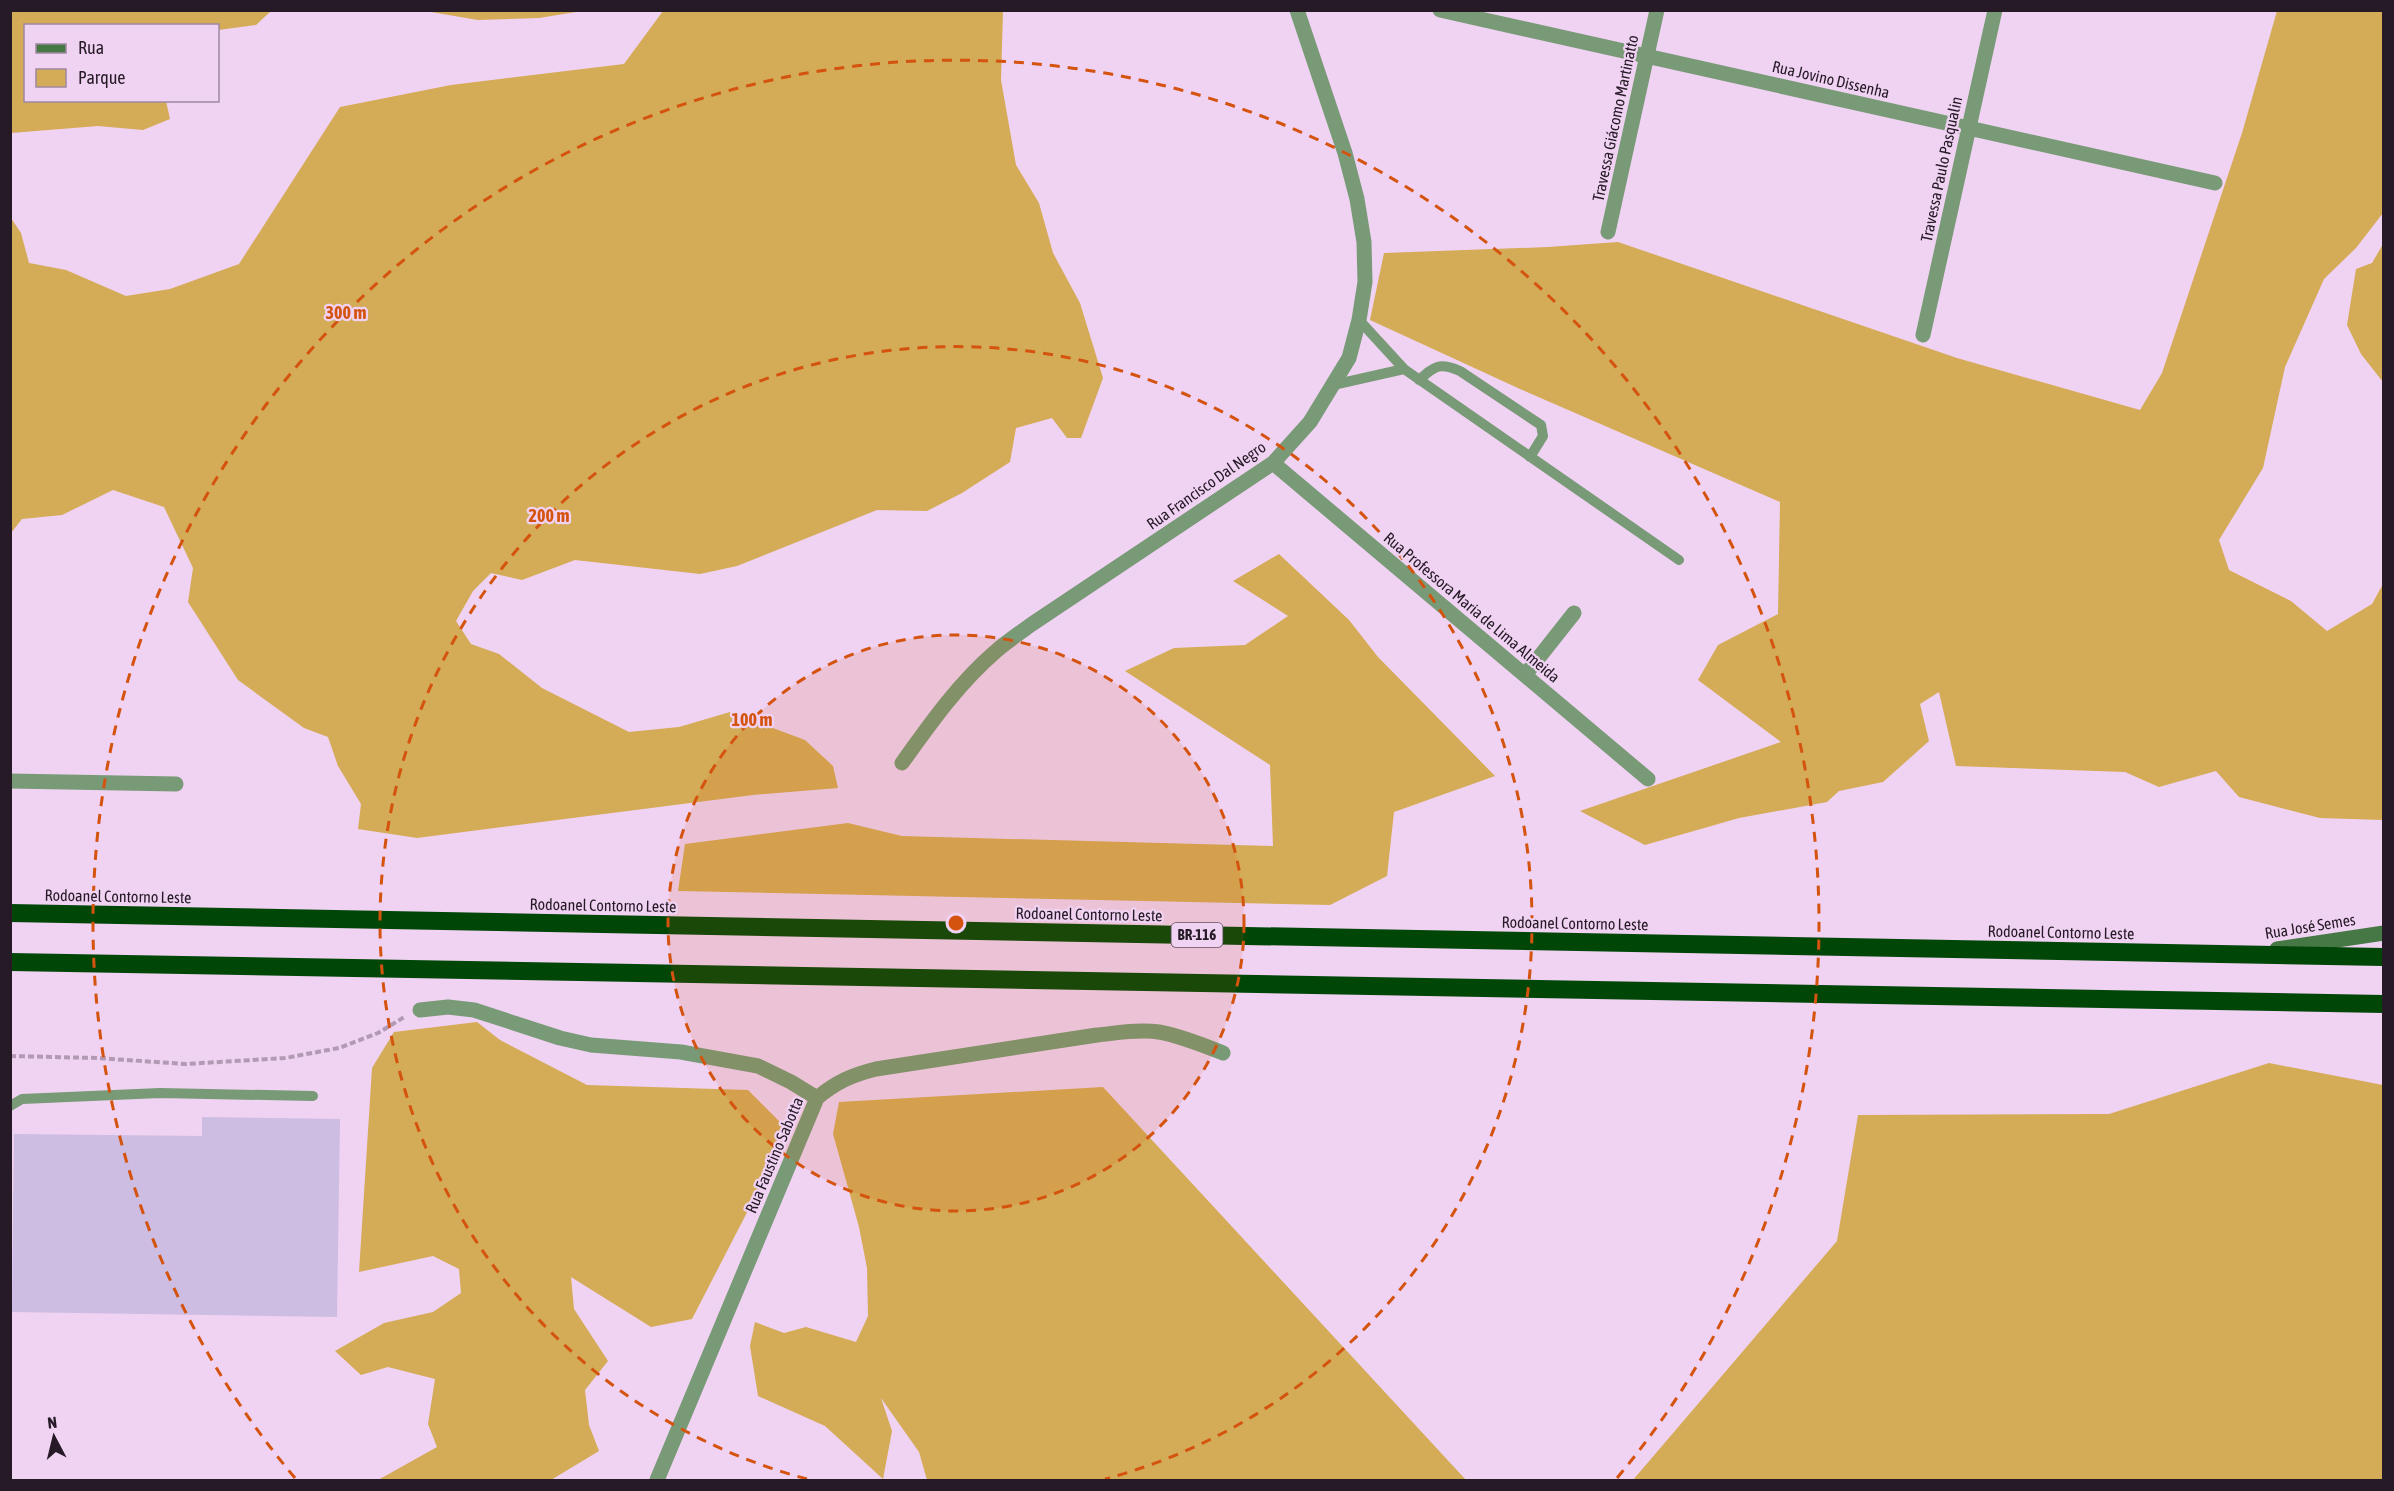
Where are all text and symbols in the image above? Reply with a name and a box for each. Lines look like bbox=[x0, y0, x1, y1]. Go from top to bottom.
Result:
legend bbox=[24, 24, 219, 102]
street label: Travessa Giácomo Martinatto bbox=[1589, 33, 1641, 203]
text: Rua bbox=[78, 37, 104, 58]
street label: Rua Jovino Dissenha bbox=[1771, 57, 1891, 101]
text: Parque bbox=[78, 67, 126, 88]
street label: Travessa Paulo Pasqualin bbox=[1917, 95, 1966, 243]
text: 300 m bbox=[326, 302, 366, 323]
street label: Rua Francisco Dal Negro bbox=[1143, 437, 1269, 534]
text: 200 m bbox=[529, 505, 569, 526]
street label: Rua Professora Maria de Lima Almeida bbox=[1380, 528, 1564, 686]
text: 100 m bbox=[732, 709, 772, 730]
street label: Rodoanel Contorno Leste bbox=[44, 886, 192, 906]
street label: Rodoanel Contorno Leste bbox=[529, 895, 677, 915]
street label: Rodoanel Contorno Leste bbox=[1015, 904, 1163, 924]
street label: Rua José Semes bbox=[2263, 910, 2357, 942]
centre of rings bbox=[946, 913, 966, 933]
street label: Rodoanel Contorno Leste bbox=[1501, 913, 1649, 933]
street label: Rodoanel Contorno Leste bbox=[1987, 922, 2135, 942]
road number: BR-116 bbox=[1172, 923, 1222, 947]
street label: Rua Faustino Sabotta bbox=[741, 1094, 807, 1216]
north arrow bbox=[24, 1407, 84, 1467]
text: N bbox=[46, 1413, 58, 1432]

